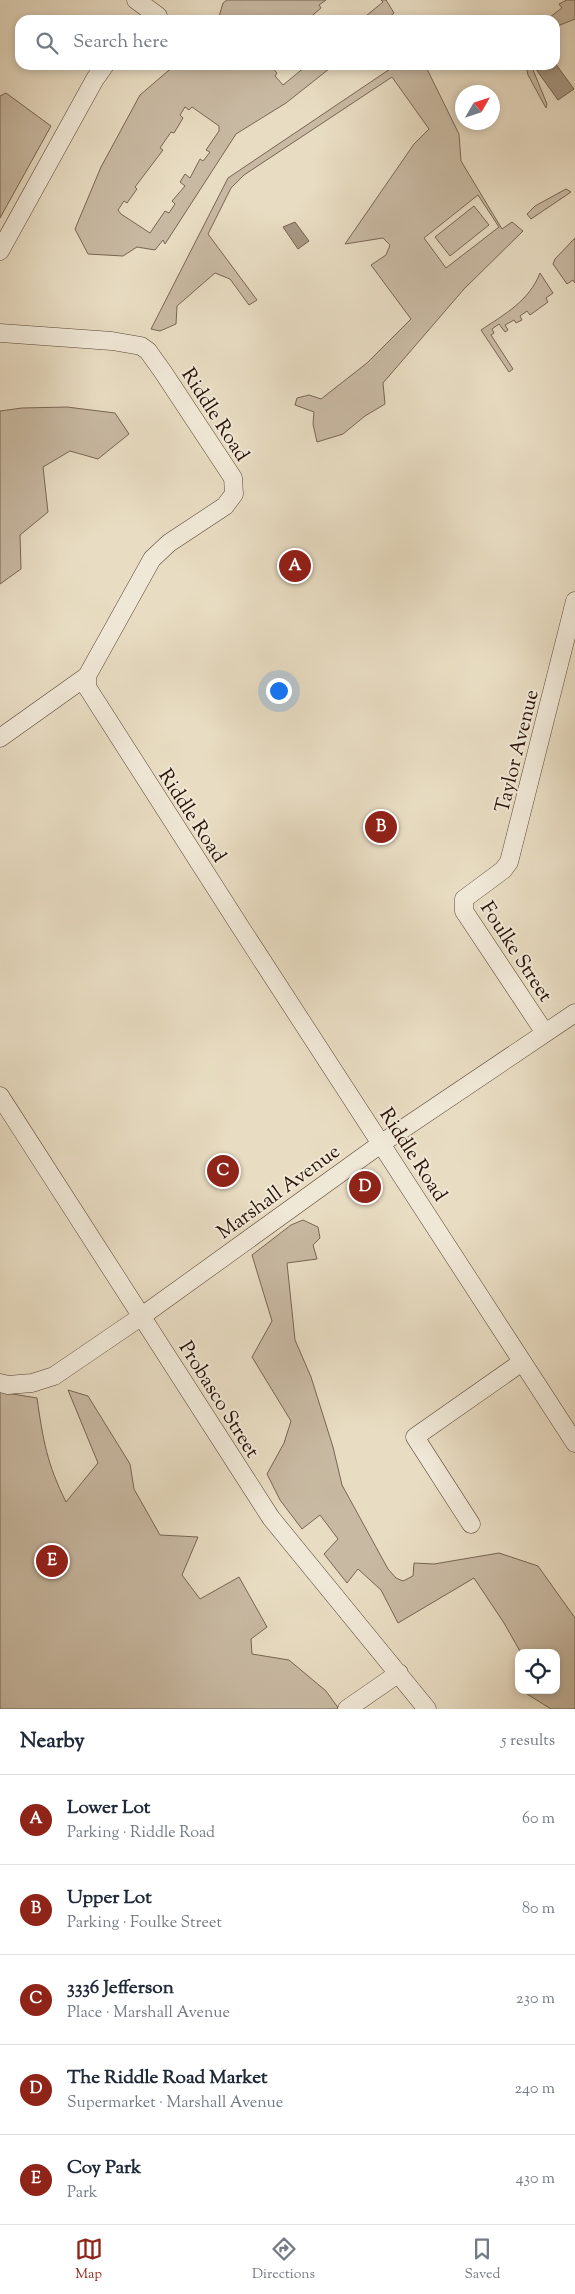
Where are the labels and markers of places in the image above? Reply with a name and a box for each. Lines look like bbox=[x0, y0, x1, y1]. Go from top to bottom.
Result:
pin: A bbox=[279, 547, 311, 585]
pin: B bbox=[365, 808, 397, 846]
pin: C bbox=[207, 1152, 239, 1190]
pin: D bbox=[349, 1168, 381, 1206]
pin: E bbox=[36, 1542, 68, 1580]

